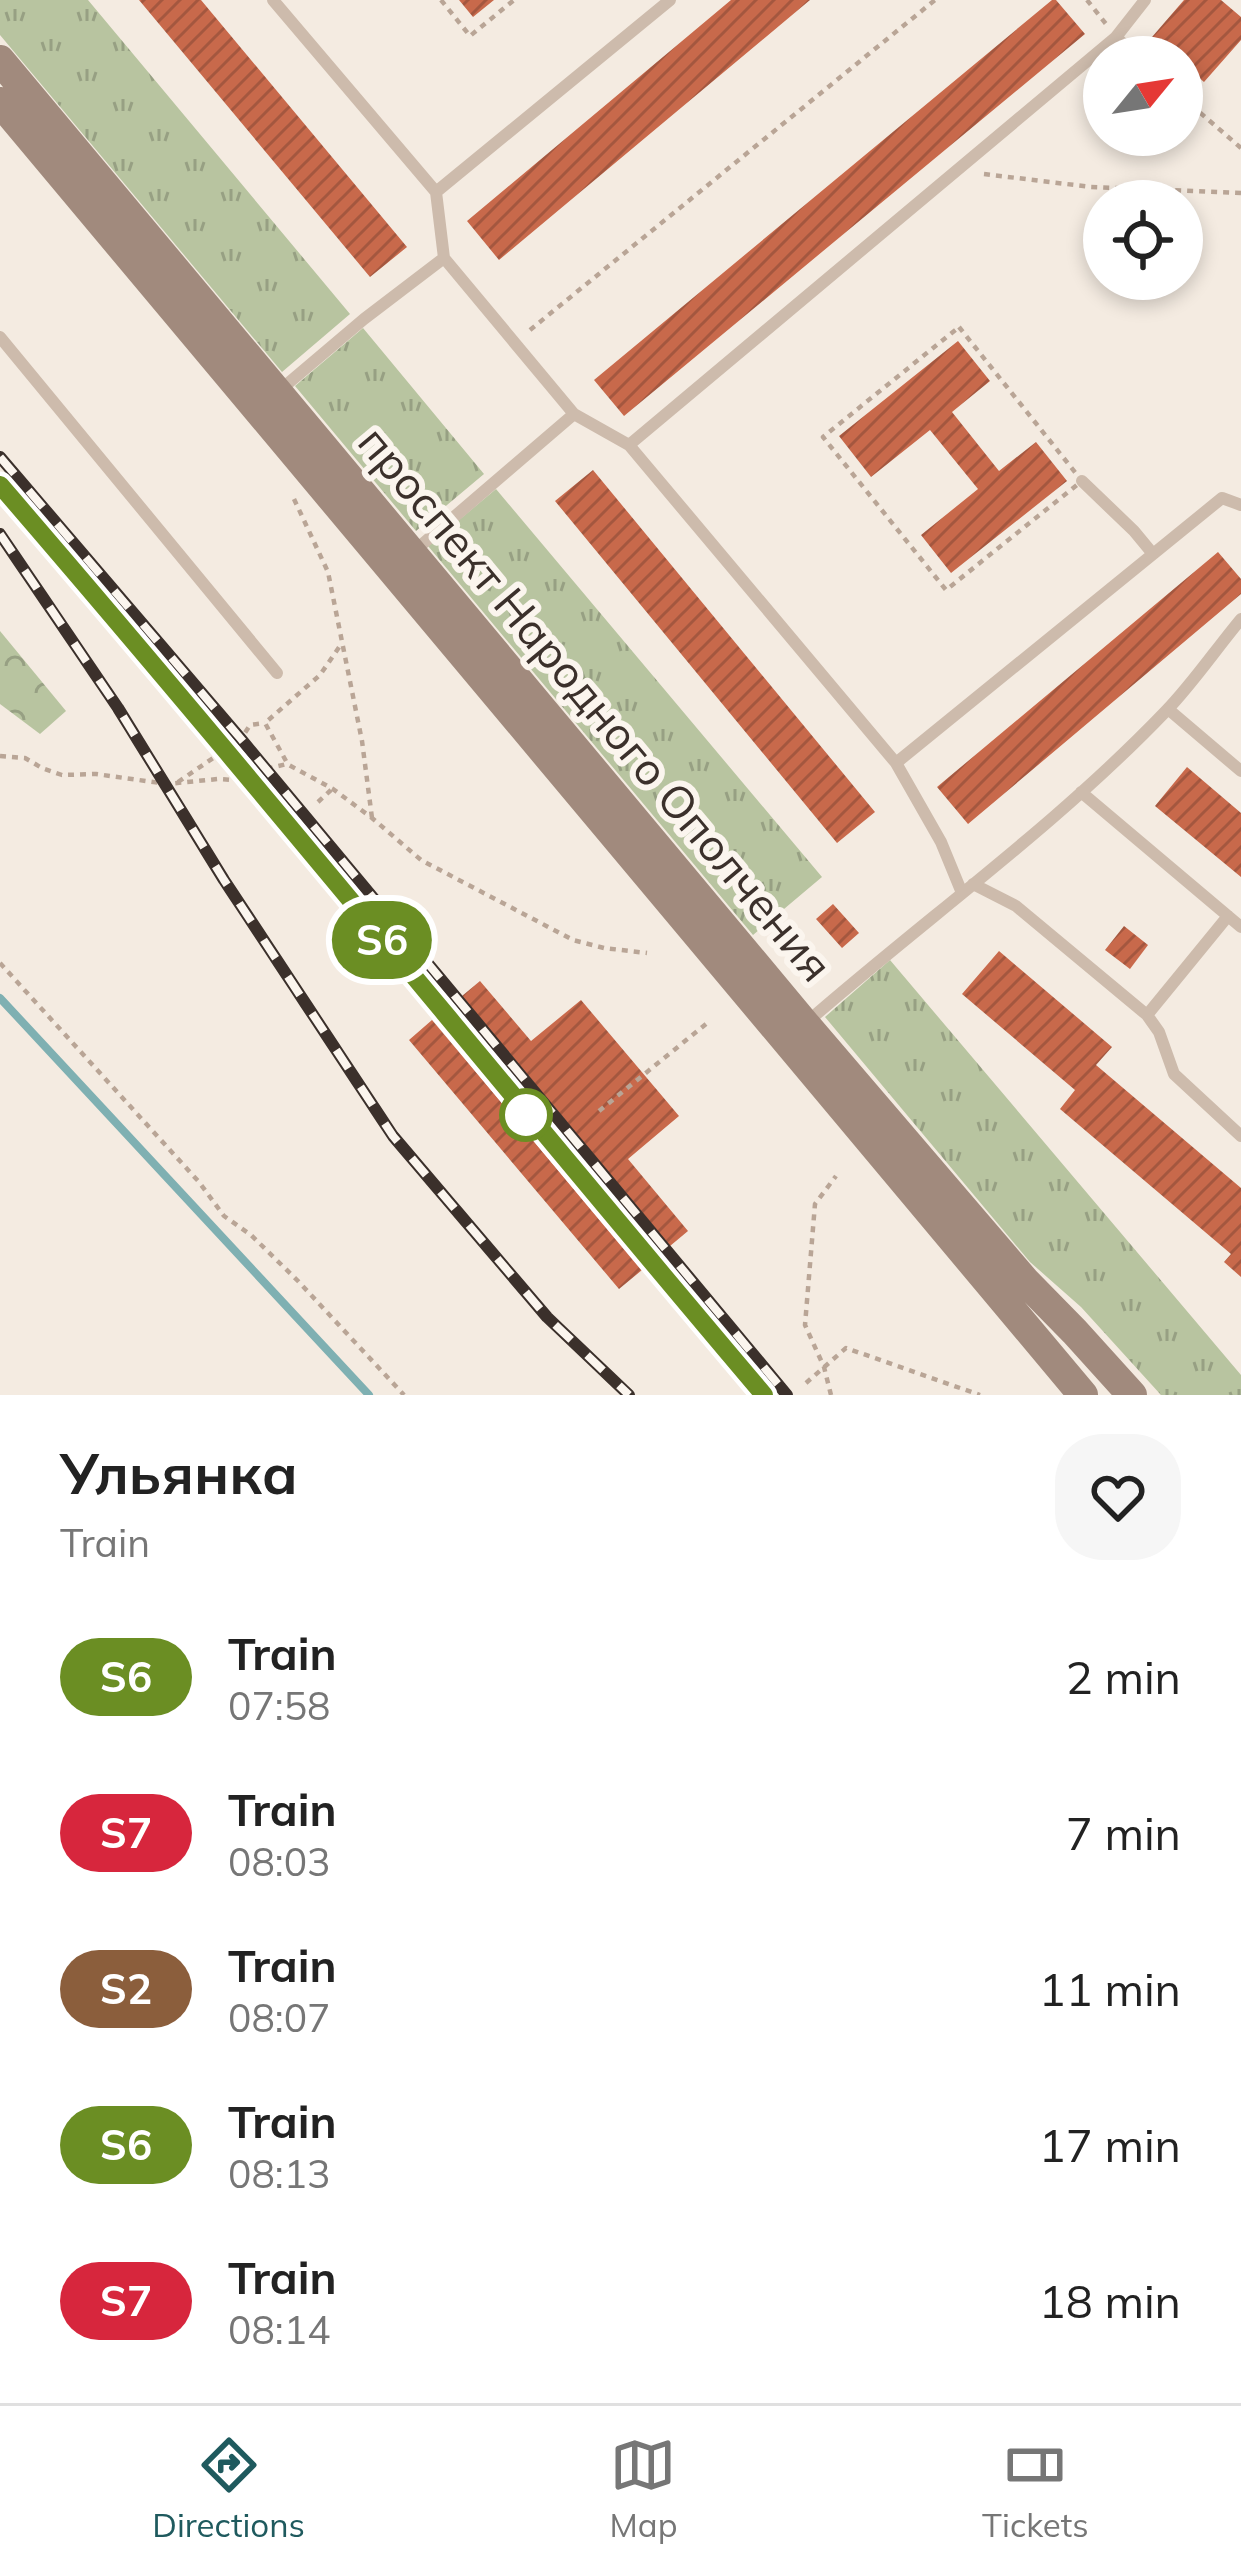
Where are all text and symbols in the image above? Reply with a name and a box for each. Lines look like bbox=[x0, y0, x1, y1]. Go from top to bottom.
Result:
north arrow bbox=[1083, 36, 1203, 156]
map controls bbox=[1083, 36, 1203, 300]
button: locate bbox=[1083, 180, 1203, 300]
street label: проспект Народного Ополчения bbox=[347, 414, 845, 992]
line badge: S6 bbox=[328, 901, 436, 979]
text: S6 bbox=[356, 913, 408, 966]
unlabelled marker bbox=[501, 1090, 551, 1140]
button: heart bbox=[1055, 1434, 1181, 1560]
text: Ульянка bbox=[60, 1437, 298, 1508]
text: Train bbox=[60, 1518, 150, 1567]
text: Train bbox=[228, 1625, 337, 1681]
text: 2 min bbox=[1066, 1649, 1181, 1705]
text: S6 bbox=[100, 1650, 152, 1703]
text: 07:58 bbox=[228, 1681, 331, 1730]
text: Train bbox=[228, 1781, 337, 1837]
text: 7 min bbox=[1066, 1805, 1181, 1861]
text: S7 bbox=[100, 1806, 152, 1859]
text: 08:03 bbox=[228, 1837, 331, 1886]
text: Train bbox=[228, 1937, 337, 1993]
text: 11 min bbox=[1039, 1961, 1181, 2017]
text: S2 bbox=[100, 1962, 152, 2015]
text: 08:07 bbox=[228, 1993, 331, 2042]
text: Train bbox=[228, 2093, 337, 2149]
text: 17 min bbox=[1039, 2117, 1181, 2173]
text: S6 bbox=[100, 2118, 152, 2171]
text: 08:13 bbox=[228, 2149, 331, 2198]
text: Train bbox=[228, 2249, 337, 2305]
text: 18 min bbox=[1039, 2273, 1181, 2329]
text: S7 bbox=[100, 2274, 152, 2327]
text: 08:14 bbox=[228, 2305, 331, 2354]
tab: Directions bbox=[152, 2432, 305, 2545]
tab: Map bbox=[610, 2432, 677, 2545]
tab: Tickets bbox=[982, 2432, 1089, 2545]

